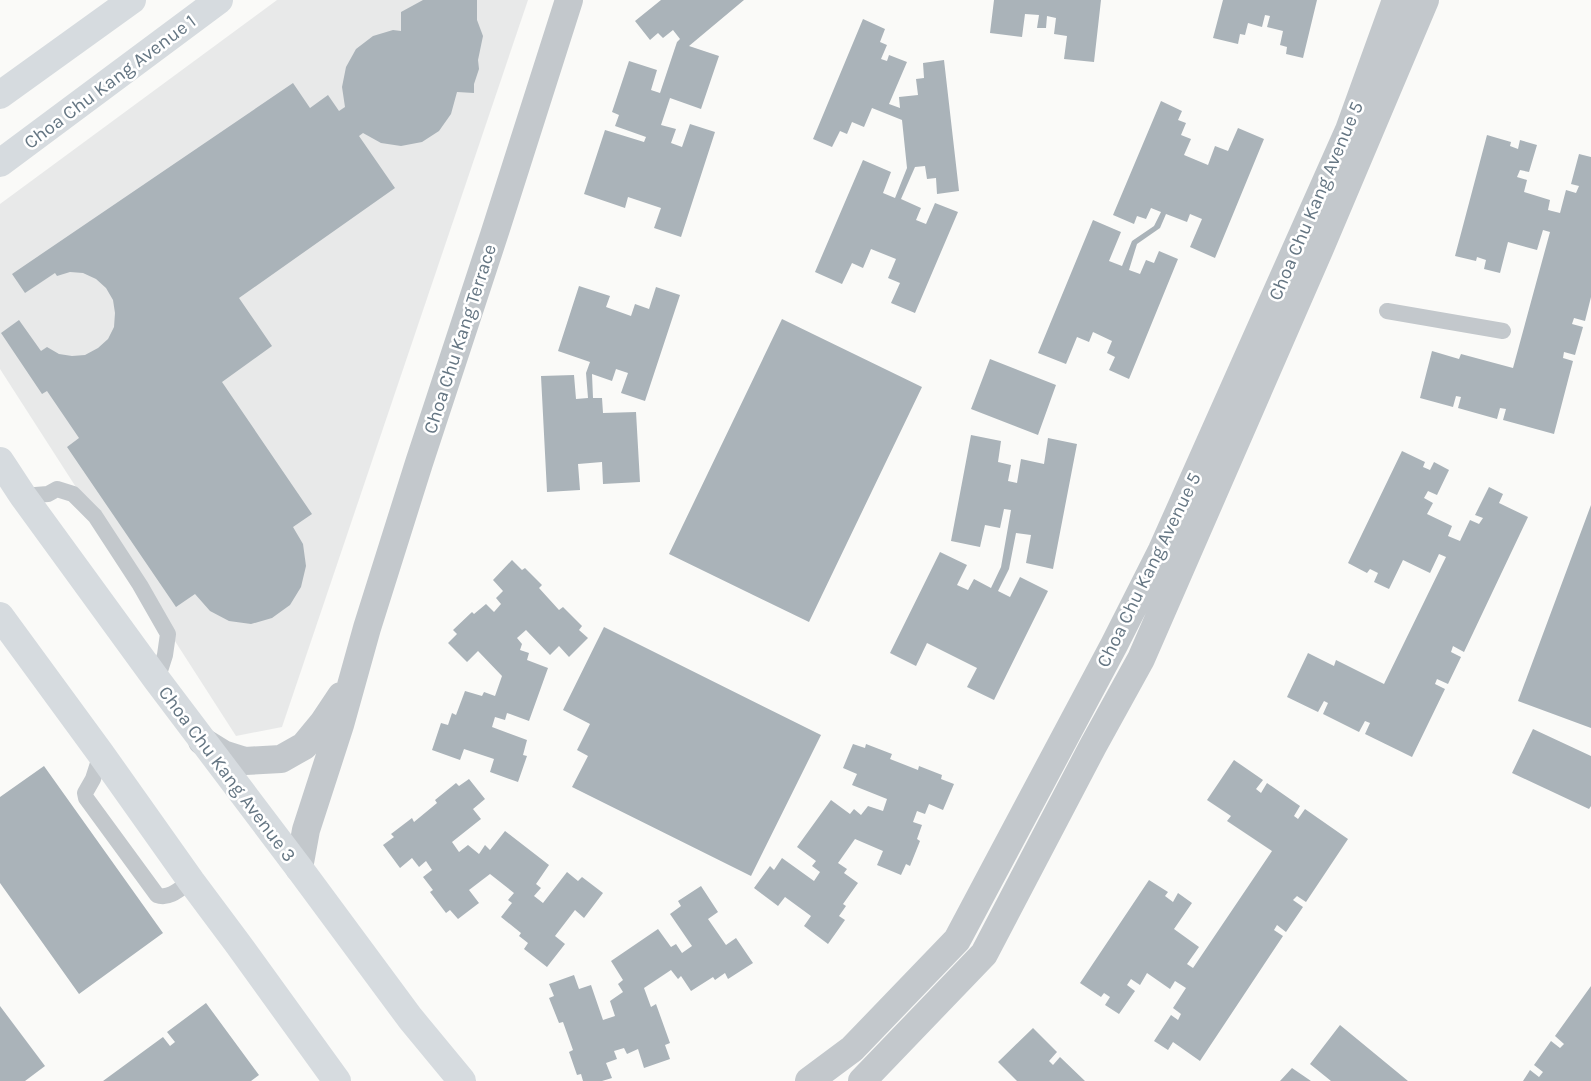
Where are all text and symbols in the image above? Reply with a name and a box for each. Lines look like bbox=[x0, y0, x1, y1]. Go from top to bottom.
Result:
street label: Choa Chu Kang Avenue 1 bbox=[20, 10, 200, 154]
street label: Choa Chu Kang Avenue 5 bbox=[1264, 98, 1368, 304]
street label: Choa Chu Kang Terrace bbox=[419, 241, 501, 437]
street label: Choa Chu Kang Avenue 5 bbox=[1092, 469, 1206, 671]
street label: Choa Chu Kang Avenue 3 bbox=[154, 682, 300, 866]

